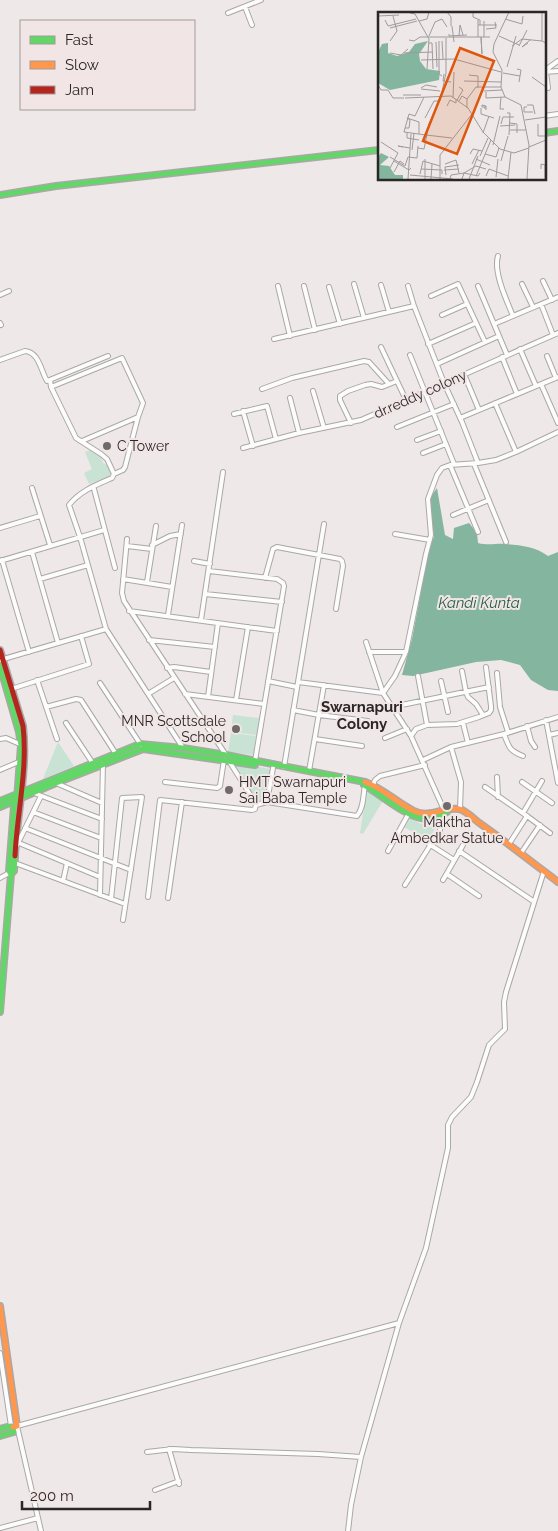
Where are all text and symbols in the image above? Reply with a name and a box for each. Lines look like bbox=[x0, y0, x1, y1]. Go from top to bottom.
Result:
inset map bbox=[378, 12, 546, 180]
legend bbox=[20, 20, 195, 110]
text: Fast bbox=[65, 31, 93, 49]
text: Slow bbox=[65, 56, 99, 74]
text: Jam bbox=[65, 81, 94, 99]
street label: dr.reddy colony bbox=[371, 366, 469, 422]
place label: C Tower bbox=[117, 438, 169, 454]
marker: C Tower bbox=[101, 440, 113, 452]
water label: Kandi Kunta bbox=[438, 594, 520, 612]
district label: Swarnapuri Colony bbox=[321, 698, 403, 733]
place label: MNR Scottsdale School bbox=[121, 713, 226, 745]
marker: MNR Scottsdale School bbox=[230, 723, 242, 735]
place label: HMT Swarnapuri Sai Baba Temple bbox=[239, 774, 347, 806]
marker: HMT Swarnapuri Sai Baba Temple bbox=[223, 784, 235, 796]
marker: Maktha Ambedkar Statue bbox=[441, 800, 453, 812]
place label: Maktha Ambedkar Statue bbox=[391, 814, 503, 846]
scale bar bbox=[22, 1478, 150, 1510]
text: 200 m bbox=[30, 1487, 74, 1505]

